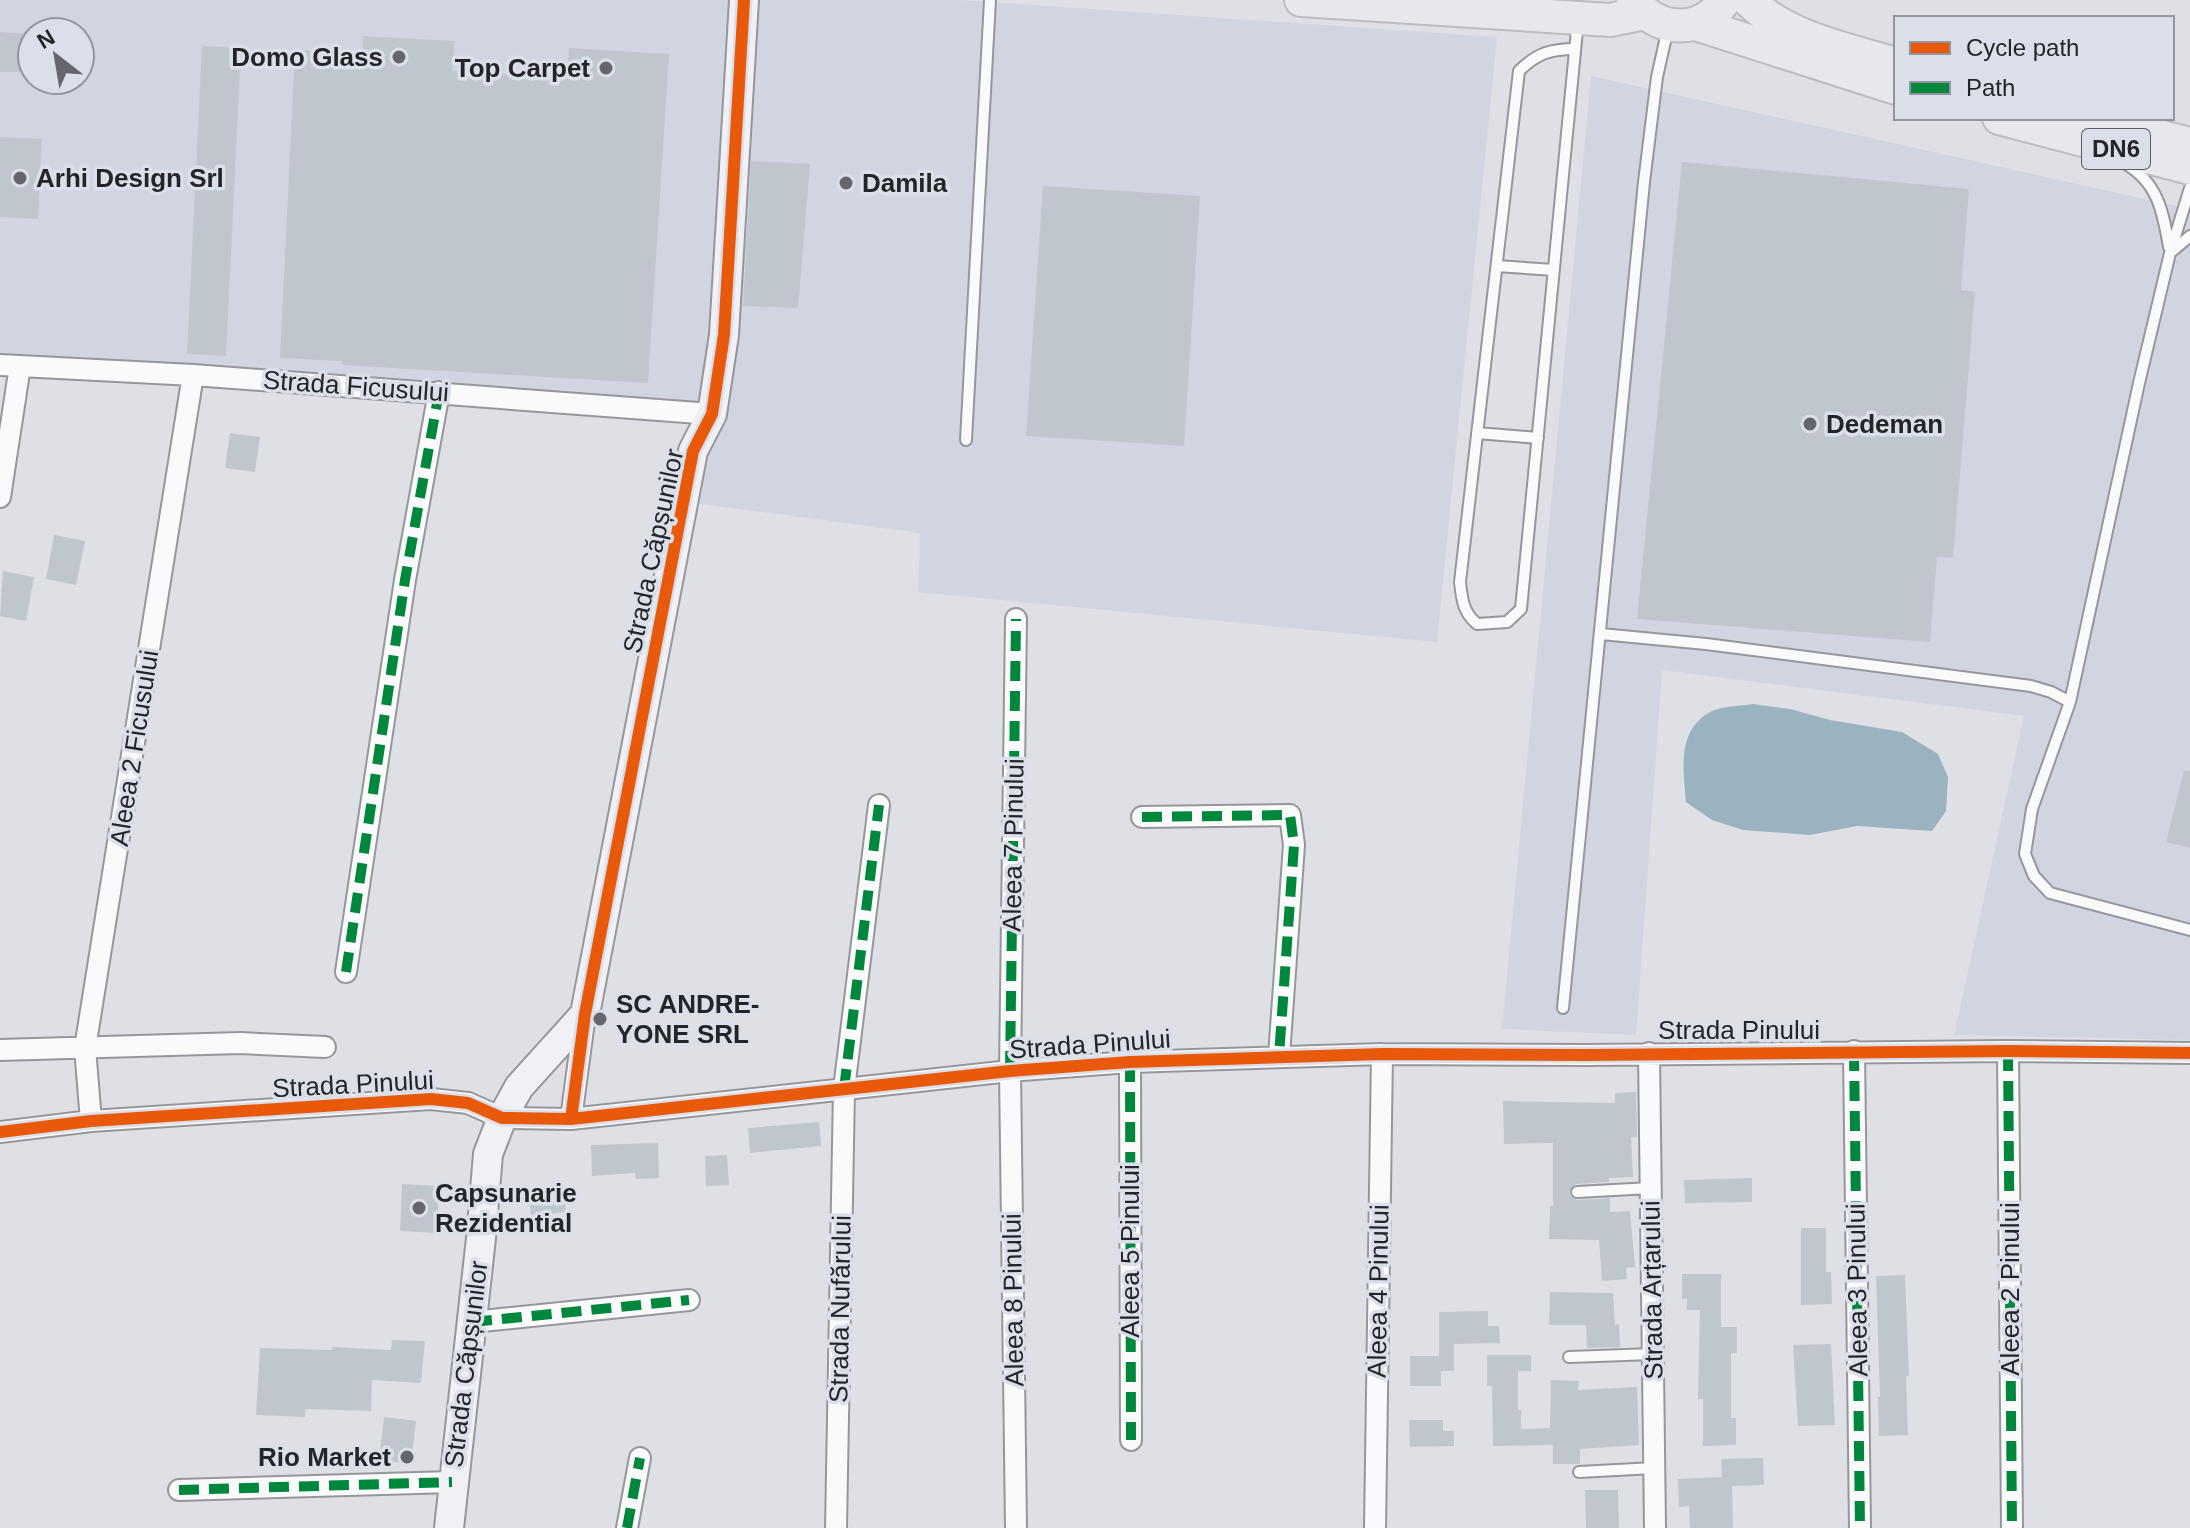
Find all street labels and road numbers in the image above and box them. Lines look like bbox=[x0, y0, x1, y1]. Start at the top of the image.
road number: DN6 bbox=[2082, 129, 2150, 169]
street label: Strada Ficusului bbox=[262, 365, 450, 407]
street label: Strada Căpșunilor bbox=[617, 446, 689, 656]
street label: Aleea 2 Ficusului bbox=[104, 648, 164, 848]
street label: Aleea 7 Pinului bbox=[996, 758, 1030, 932]
street label: Strada Pinului bbox=[1658, 1015, 1820, 1045]
street label: Strada Pinului bbox=[1008, 1023, 1172, 1065]
street label: Strada Pinului bbox=[271, 1065, 435, 1103]
street label: Aleea 5 Pinului bbox=[1115, 1164, 1145, 1338]
street label: Strada Arțarului bbox=[1635, 1200, 1669, 1380]
street label: Aleea 2 Pinului bbox=[1995, 1202, 2025, 1376]
street label: Aleea 3 Pinului bbox=[1840, 1203, 1874, 1377]
street label: Aleea 4 Pinului bbox=[1361, 1204, 1395, 1378]
street label: Aleea 8 Pinului bbox=[996, 1213, 1030, 1387]
street label: Strada Nufărului bbox=[823, 1215, 857, 1403]
street label: Strada Căpșunilor bbox=[438, 1259, 494, 1469]

